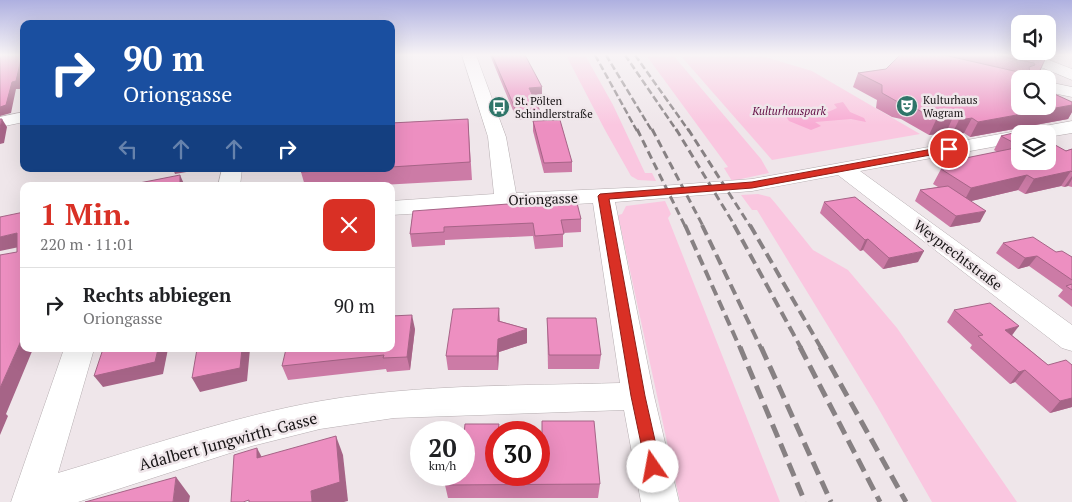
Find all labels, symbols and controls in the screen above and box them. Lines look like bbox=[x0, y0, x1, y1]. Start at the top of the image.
map controls bbox=[1011, 15, 1056, 170]
button: sound bbox=[1011, 15, 1056, 60]
text: 90 m bbox=[123, 35, 204, 81]
icon: right bbox=[40, 40, 105, 105]
button: search bbox=[1011, 70, 1056, 115]
text: Oriongasse bbox=[123, 79, 232, 108]
place label: Kulturhaus Wagram bbox=[923, 93, 978, 120]
place label: St. Pölten Schindlerstraße bbox=[515, 94, 593, 121]
theatre icon: Kulturhaus Wagram bbox=[895, 94, 919, 118]
bus stop icon: St. Pölten Schindlerstraße bbox=[487, 95, 511, 119]
park label: Kulturhauspark bbox=[751, 104, 826, 118]
button: layers bbox=[1011, 125, 1056, 170]
pin bbox=[928, 128, 970, 170]
icon: left bbox=[114, 135, 142, 163]
icon: ahead bbox=[167, 135, 195, 163]
icon: ahead bbox=[220, 135, 248, 163]
icon: right bbox=[273, 135, 301, 163]
icon: arrive bbox=[935, 135, 963, 163]
street label: Oriongasse bbox=[508, 188, 578, 209]
text: 1 Min. bbox=[40, 194, 131, 234]
button: close bbox=[323, 199, 375, 251]
street label: Weyprechtstraße bbox=[910, 215, 1006, 294]
text: 220 m · 11:01 bbox=[40, 233, 134, 255]
text: Rechts abbiegen bbox=[83, 282, 231, 307]
icon: right bbox=[40, 291, 68, 319]
text: 90 m bbox=[334, 293, 375, 318]
text: Oriongasse bbox=[83, 307, 163, 329]
street label: Adalbert Jungwirth-Gasse bbox=[136, 407, 320, 475]
speed limit sign: 30 bbox=[485, 421, 550, 486]
text: 20 bbox=[428, 431, 457, 464]
position arrow bbox=[626, 440, 678, 492]
text: km/h bbox=[429, 458, 456, 473]

